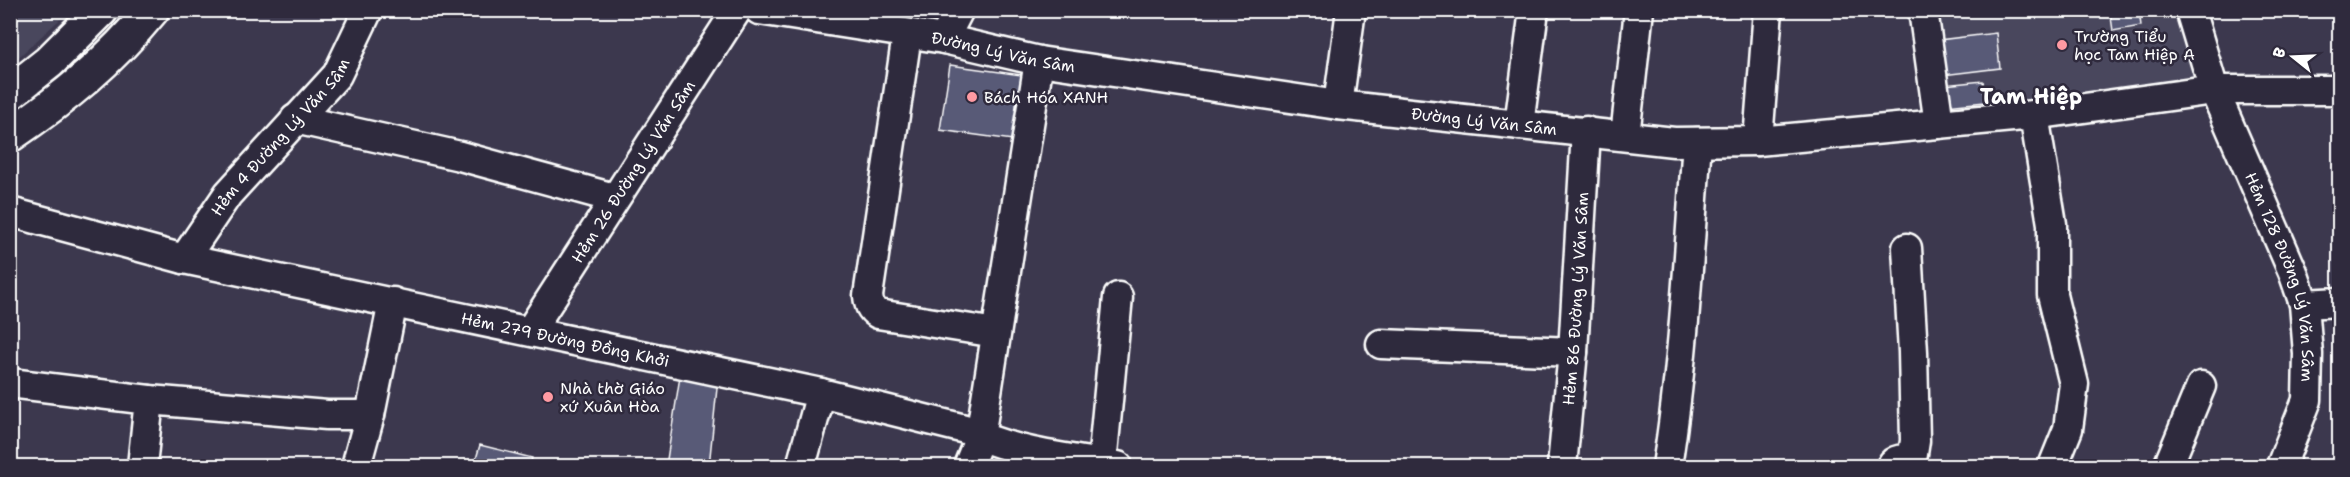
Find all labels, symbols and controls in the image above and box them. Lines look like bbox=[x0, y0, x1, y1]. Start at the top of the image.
place label: Trường Tiểu học Tam Hiệp A bbox=[2074, 26, 2195, 65]
street label: Đường Lý Văn Sâm bbox=[930, 27, 1077, 77]
north arrow bbox=[2263, 27, 2323, 87]
marker: Trường Tiểu học Tam Hiệp A bbox=[2055, 38, 2069, 52]
text: B bbox=[2268, 44, 2291, 60]
street label: Hẻm 4 Đường Lý Văn Sâm bbox=[206, 54, 354, 220]
street label: Hẻm 26 Đường Lý Văn Sâm bbox=[566, 76, 700, 267]
district label: Tam Hiệp bbox=[1980, 82, 2082, 111]
place label: Bách Hóa XANH bbox=[984, 87, 1108, 108]
marker: Bách Hóa XANH bbox=[965, 90, 979, 104]
street label: Đường Lý Văn Sâm bbox=[1410, 103, 1558, 140]
street label: Hẻm 128 Đường Lý Văn Sâm bbox=[2240, 169, 2319, 382]
street label: Hẻm 86 Đường Lý Văn Sâm bbox=[1557, 191, 1593, 406]
street label: Hẻm 279 Đường Đồng Khởi bbox=[459, 307, 671, 371]
place label: Nhà thờ Giáo xứ Xuân Hòa bbox=[560, 378, 665, 417]
marker: Nhà thờ Giáo xứ Xuân Hòa bbox=[541, 390, 555, 404]

